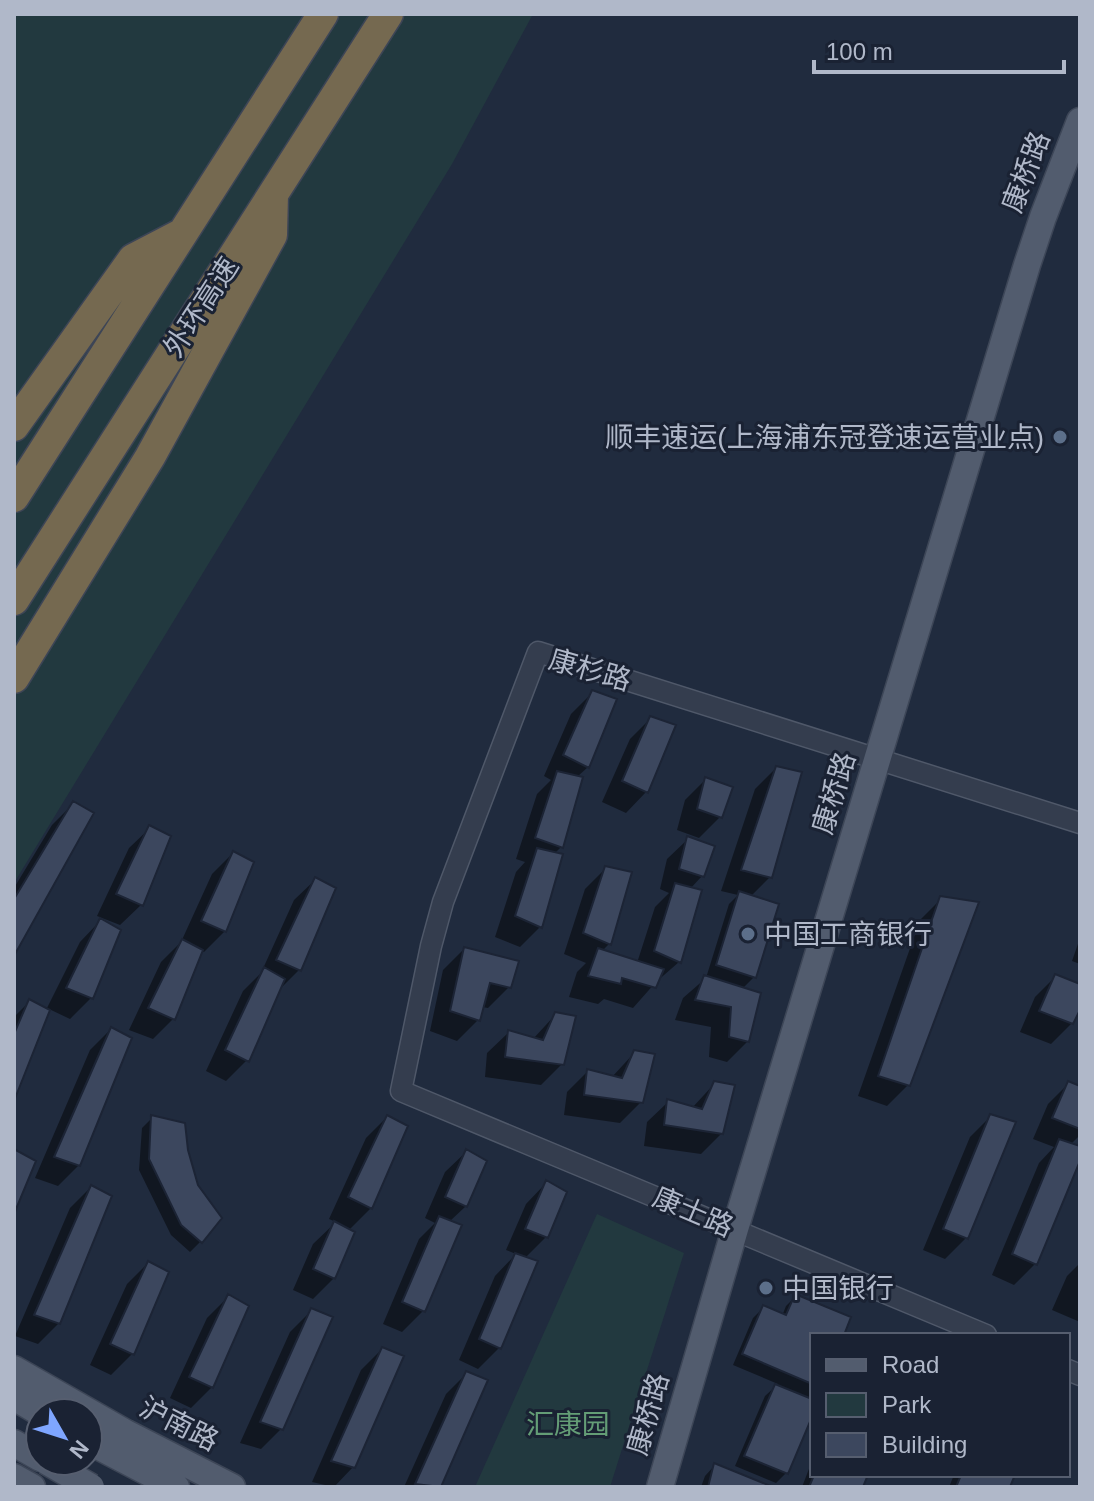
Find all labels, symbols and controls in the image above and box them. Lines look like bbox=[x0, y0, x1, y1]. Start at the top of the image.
scale bar bbox=[814, 24, 1064, 74]
text: 100 m bbox=[826, 38, 893, 65]
street label: 康桥路 bbox=[996, 127, 1056, 217]
street label: 外环高速 bbox=[157, 252, 245, 362]
place label: 顺丰速运(上海浦东冠登速运营业点) bbox=[605, 422, 1044, 453]
marker: 顺丰速运(上海浦东冠登速运营业点) bbox=[1051, 428, 1069, 446]
street label: 康杉路 bbox=[545, 644, 635, 696]
street label: 康桥路 bbox=[807, 748, 861, 838]
place label: 中国工商银行 bbox=[764, 919, 932, 950]
marker: 中国工商银行 bbox=[739, 925, 757, 943]
street label: 康士路 bbox=[648, 1181, 738, 1243]
place label: 中国银行 bbox=[782, 1273, 894, 1304]
marker: 中国银行 bbox=[757, 1279, 775, 1297]
legend bbox=[810, 1333, 1070, 1477]
text: Road bbox=[882, 1351, 939, 1378]
street label: 康桥路 bbox=[622, 1369, 674, 1459]
street label: 沪南路 bbox=[135, 1391, 223, 1457]
text: Park bbox=[882, 1391, 932, 1418]
north arrow bbox=[24, 1397, 104, 1477]
park label: 汇康园 bbox=[526, 1409, 610, 1440]
text: Building bbox=[882, 1431, 967, 1458]
text: N bbox=[64, 1435, 94, 1463]

